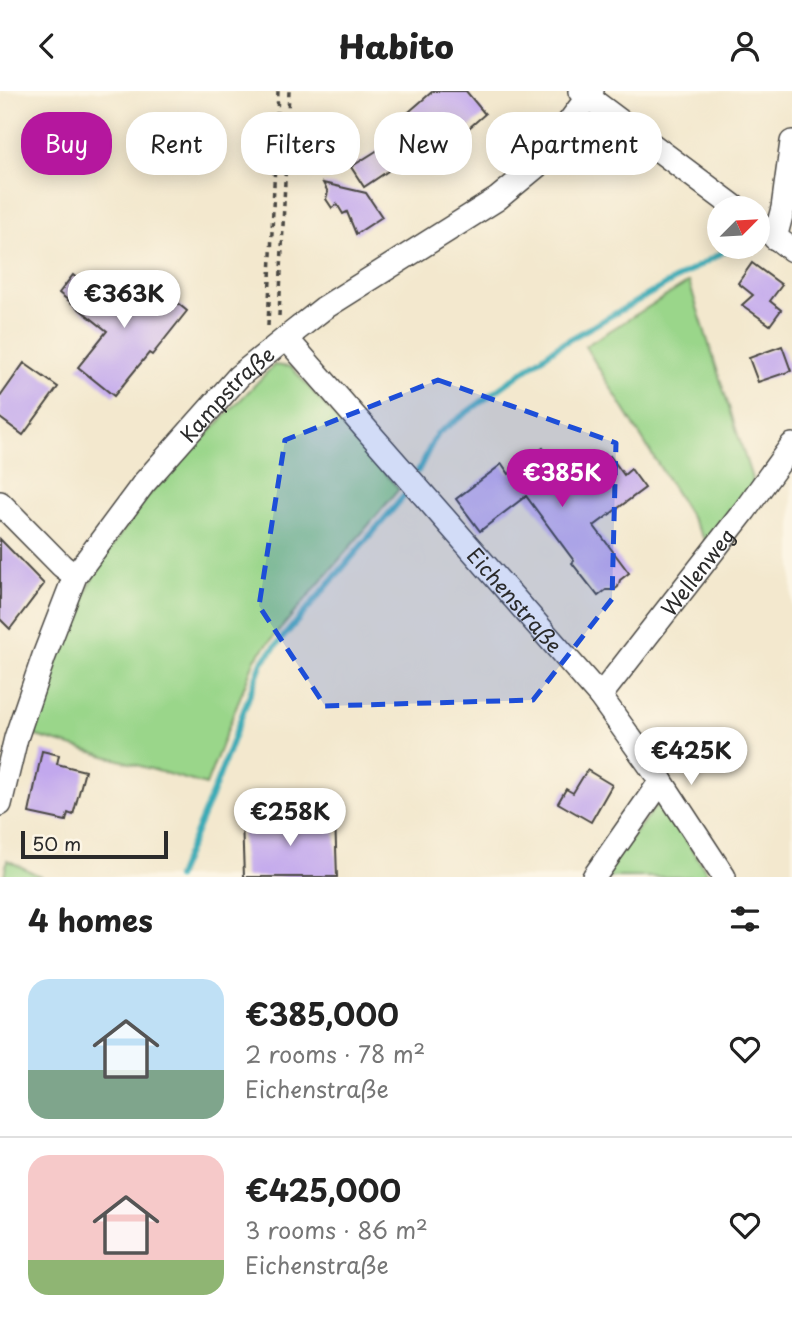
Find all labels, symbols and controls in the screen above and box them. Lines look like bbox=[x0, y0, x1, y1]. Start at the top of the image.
text: Habito bbox=[338, 22, 454, 70]
icon: back bbox=[28, 27, 66, 65]
icon: person bbox=[726, 27, 764, 65]
chip: Buy bbox=[21, 112, 112, 175]
chip: Rent bbox=[126, 112, 227, 175]
chip: Filters bbox=[241, 112, 360, 175]
chip: New bbox=[374, 112, 472, 175]
chip: Apartment bbox=[486, 112, 662, 175]
north arrow bbox=[707, 196, 770, 259]
map controls bbox=[707, 196, 770, 259]
pin: €363K bbox=[75, 271, 173, 330]
text: €363K bbox=[84, 275, 164, 310]
street label: Kampstraße bbox=[172, 338, 281, 449]
pin: €385K bbox=[513, 449, 611, 509]
text: €385K bbox=[523, 454, 601, 489]
street label: Wellenweg bbox=[652, 520, 742, 622]
street label: Eichenstraße bbox=[460, 540, 571, 660]
pin: €425K bbox=[642, 727, 740, 787]
text: €425K bbox=[650, 732, 732, 767]
pin: €258K bbox=[241, 789, 339, 848]
text: €258K bbox=[250, 793, 330, 828]
scale bar bbox=[21, 828, 168, 860]
text: 50 m bbox=[32, 829, 81, 857]
text: 4 homes bbox=[28, 897, 153, 942]
icon: filters bbox=[726, 900, 764, 938]
text: €385,000 bbox=[245, 991, 399, 1036]
icon: home bbox=[84, 1007, 168, 1091]
icon: heart bbox=[726, 1030, 764, 1068]
text: 2 rooms · 78 m² bbox=[245, 1036, 425, 1071]
text: Eichenstraße bbox=[245, 1071, 389, 1106]
text: €425,000 bbox=[245, 1167, 401, 1212]
icon: home bbox=[84, 1183, 168, 1267]
icon: heart bbox=[726, 1206, 764, 1244]
text: 3 rooms · 86 m² bbox=[245, 1212, 428, 1247]
text: Eichenstraße bbox=[245, 1247, 389, 1282]

